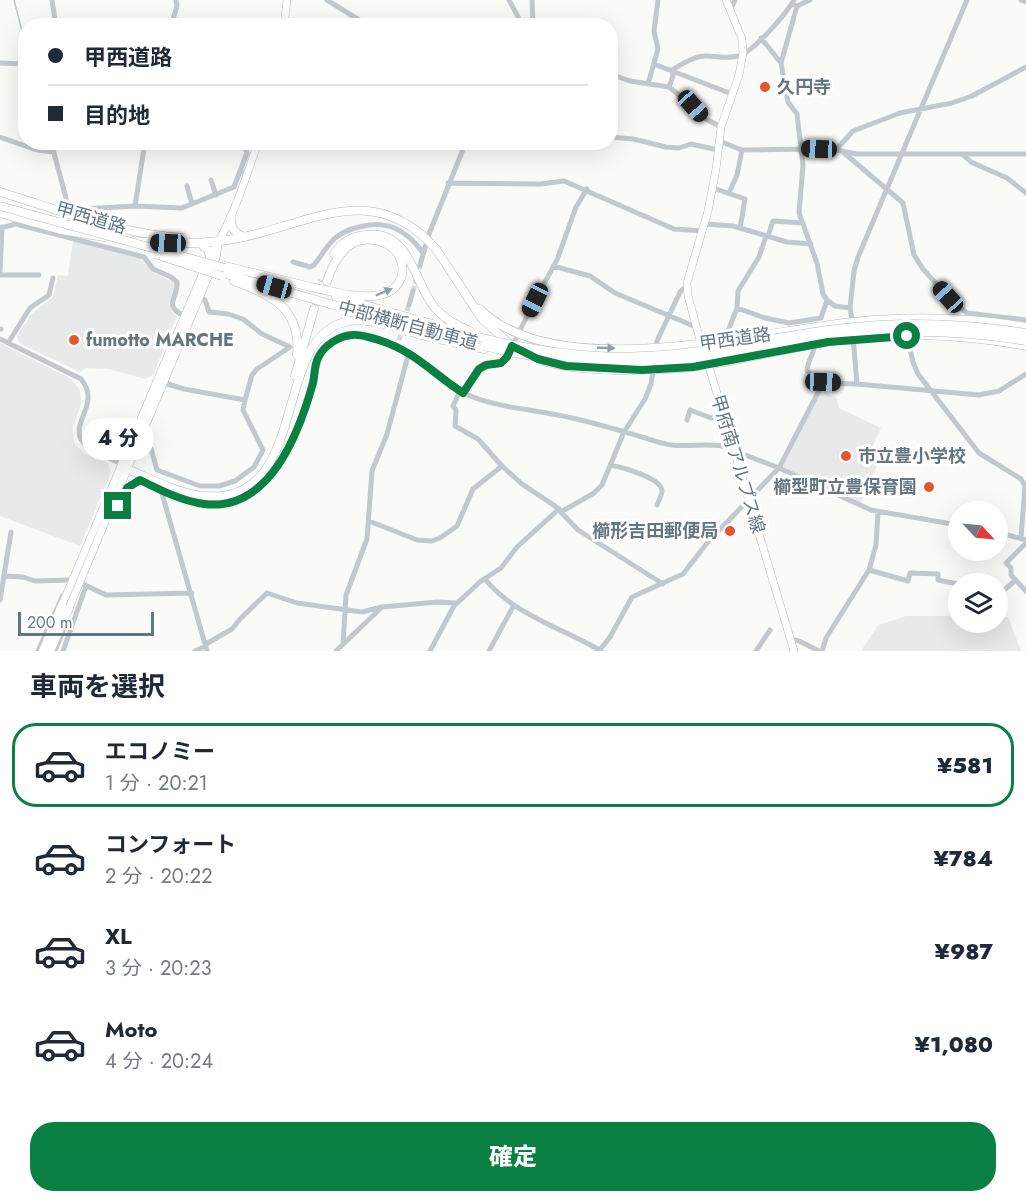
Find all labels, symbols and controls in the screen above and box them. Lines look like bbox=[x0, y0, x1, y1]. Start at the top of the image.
text: 甲西道路 bbox=[84, 41, 172, 73]
place label: 久円寺 bbox=[777, 74, 831, 100]
marker: 久円寺 bbox=[758, 80, 772, 94]
car bbox=[674, 87, 712, 125]
text: 目的地 bbox=[84, 99, 150, 131]
car bbox=[801, 139, 837, 159]
street label: 甲西道路 bbox=[53, 196, 129, 240]
car bbox=[150, 233, 186, 253]
car bbox=[254, 273, 294, 301]
car bbox=[929, 278, 967, 316]
car bbox=[519, 280, 551, 320]
one-way arrow bbox=[376, 287, 394, 297]
street label: 中部横断自動車道 bbox=[335, 294, 481, 356]
street label: 甲西道路 bbox=[698, 321, 772, 357]
route start bbox=[893, 322, 920, 349]
place label: fumotto MARCHE bbox=[86, 327, 234, 353]
marker: fumotto MARCHE bbox=[67, 333, 81, 347]
one-way arrow bbox=[596, 343, 615, 353]
car bbox=[805, 372, 841, 392]
street label: 甲府南アルプス線 bbox=[705, 391, 771, 537]
callout: 4 分 bbox=[82, 419, 154, 461]
text: 4 分 bbox=[98, 424, 138, 453]
place label: 市立豊小学校 bbox=[858, 443, 966, 469]
marker: 市立豊小学校 bbox=[839, 449, 853, 463]
place label: 櫛型町立豊保育園 bbox=[773, 474, 917, 500]
marker: 櫛型町立豊保育園 bbox=[922, 480, 936, 494]
route end bbox=[104, 492, 131, 519]
north arrow bbox=[948, 501, 1008, 561]
map controls bbox=[948, 501, 1008, 633]
place label: 櫛形吉田郵便局 bbox=[592, 518, 718, 544]
marker: 櫛形吉田郵便局 bbox=[723, 524, 737, 538]
button: layers bbox=[948, 573, 1008, 633]
scale bar bbox=[18, 609, 154, 636]
text: 200 m bbox=[27, 611, 73, 634]
text: 車両を選択 bbox=[30, 667, 165, 706]
text: エコノミー bbox=[105, 735, 215, 767]
icon: car bbox=[33, 738, 87, 792]
text: ¥581 bbox=[937, 749, 993, 781]
text: 1 分 · 20:21 bbox=[105, 769, 208, 798]
text: コンフォート bbox=[105, 828, 236, 860]
icon: car bbox=[33, 831, 87, 885]
text: ¥784 bbox=[934, 842, 993, 874]
text: 2 分 · 20:22 bbox=[105, 862, 213, 891]
text: XL bbox=[105, 920, 132, 952]
icon: car bbox=[33, 924, 87, 978]
text: ¥987 bbox=[935, 935, 993, 967]
text: 3 分 · 20:23 bbox=[105, 954, 212, 983]
text: Moto bbox=[105, 1013, 158, 1045]
icon: car bbox=[33, 1017, 87, 1071]
text: ¥1,080 bbox=[915, 1028, 993, 1060]
text: 4 分 · 20:24 bbox=[105, 1047, 213, 1076]
button: 確定 bbox=[30, 1122, 996, 1191]

